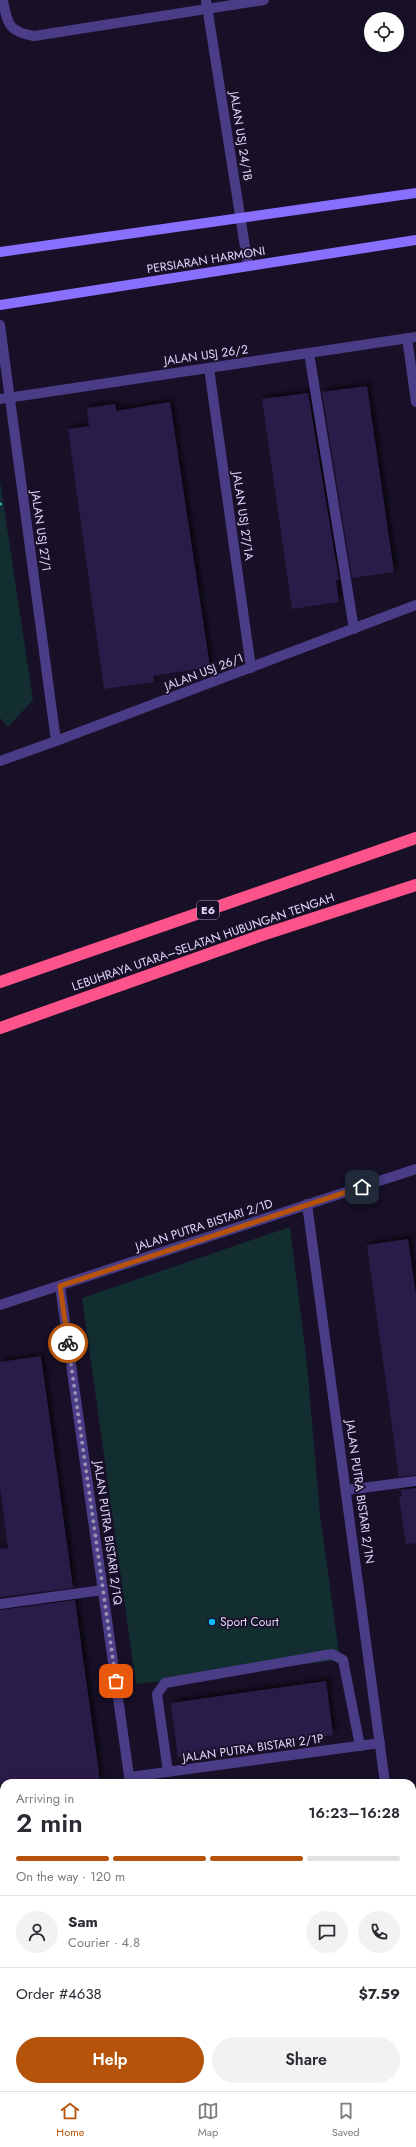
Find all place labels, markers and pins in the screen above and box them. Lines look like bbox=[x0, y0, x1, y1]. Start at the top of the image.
pin bbox=[345, 1170, 379, 1204]
place label: Sport Court bbox=[220, 1613, 279, 1631]
marker: Sport Court bbox=[207, 1617, 217, 1627]
pin bbox=[99, 1664, 133, 1698]

